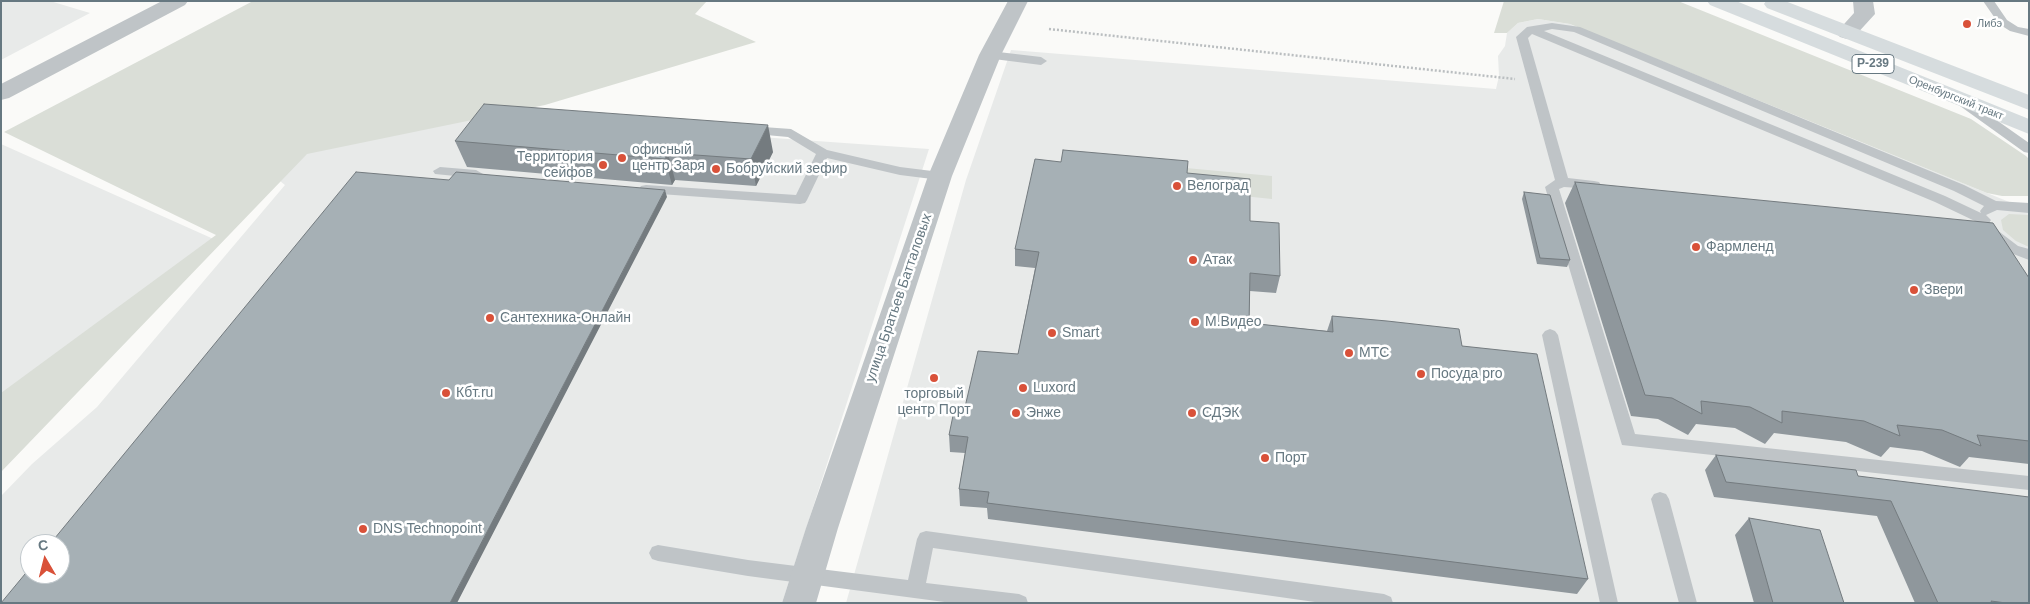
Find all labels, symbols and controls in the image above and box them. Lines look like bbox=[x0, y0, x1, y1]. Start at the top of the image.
place label: Либэ bbox=[1977, 17, 2002, 31]
marker: Либэ bbox=[1961, 18, 1973, 30]
road number: Р-239 bbox=[1852, 54, 1894, 74]
street label: Оренбургский тракт bbox=[1907, 73, 2005, 123]
place label: офисный центр Заря bbox=[632, 142, 705, 174]
place label: Территория сейфов bbox=[517, 149, 593, 182]
marker: офисный центр Заря bbox=[616, 152, 628, 164]
marker: Территория сейфов bbox=[597, 159, 609, 171]
place label: Бобруйский зефир bbox=[726, 161, 847, 177]
marker: Бобруйский зефир bbox=[710, 163, 722, 175]
place label: Велоград bbox=[1187, 178, 1249, 194]
marker: Велоград bbox=[1171, 180, 1183, 192]
street label: улица Братьев Батталовых bbox=[862, 211, 936, 385]
place label: Фармленд bbox=[1706, 239, 1774, 255]
marker: Фармленд bbox=[1690, 241, 1702, 253]
place label: Атак bbox=[1203, 252, 1232, 268]
marker: Атак bbox=[1187, 254, 1199, 266]
place label: Звери bbox=[1924, 282, 1963, 298]
marker: Звери bbox=[1908, 284, 1920, 296]
place label: Сантехника-Онлайн bbox=[500, 310, 631, 326]
marker: Сантехника-Онлайн bbox=[484, 312, 496, 324]
place label: М.Видео bbox=[1205, 314, 1261, 330]
marker: М.Видео bbox=[1189, 316, 1201, 328]
place label: Smart bbox=[1062, 325, 1099, 341]
marker: Smart bbox=[1046, 327, 1058, 339]
place label: МТС bbox=[1359, 345, 1389, 361]
marker: МТС bbox=[1343, 347, 1355, 359]
place label: Посуда pro bbox=[1431, 366, 1502, 382]
marker: Посуда pro bbox=[1415, 368, 1427, 380]
marker: торговый центр Порт bbox=[928, 372, 940, 384]
place label: Luxord bbox=[1033, 380, 1076, 396]
marker: Luxord bbox=[1017, 382, 1029, 394]
place label: Кбт.ru bbox=[456, 385, 493, 401]
place label: торговый центр Порт bbox=[897, 386, 971, 418]
marker: Кбт.ru bbox=[440, 387, 452, 399]
place label: Энже bbox=[1026, 405, 1061, 421]
place label: СДЭК bbox=[1202, 405, 1240, 421]
marker: Энже bbox=[1010, 407, 1022, 419]
marker: СДЭК bbox=[1186, 407, 1198, 419]
place label: Порт bbox=[1275, 450, 1307, 466]
marker: Порт bbox=[1259, 452, 1271, 464]
place label: DNS Technopoint bbox=[373, 521, 482, 537]
marker: DNS Technopoint bbox=[357, 523, 369, 535]
north arrow bbox=[20, 534, 70, 584]
text: С bbox=[37, 537, 49, 554]

